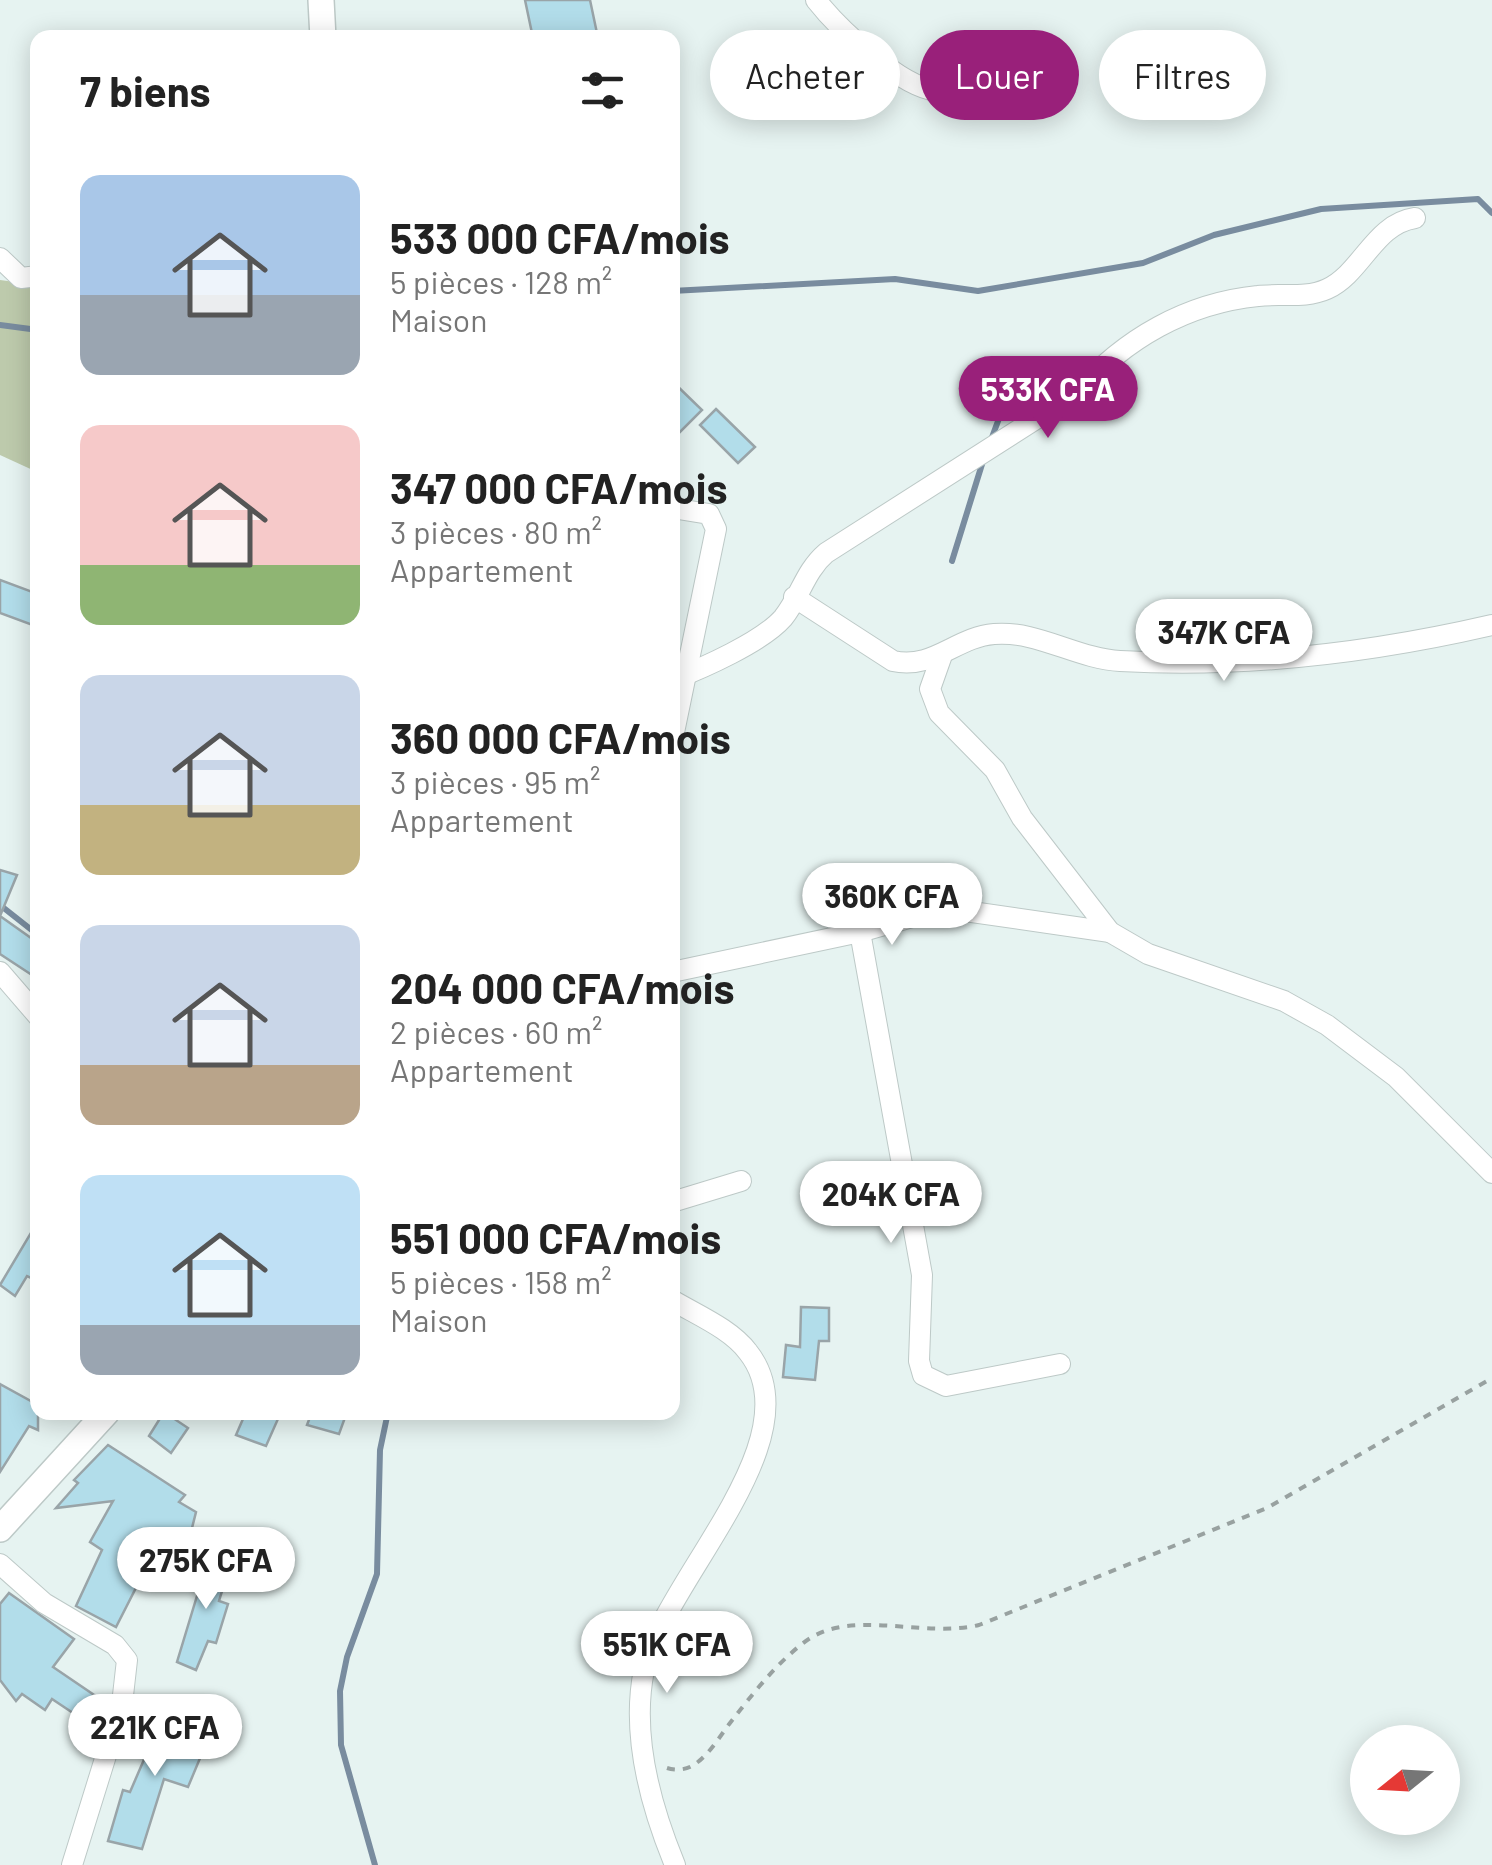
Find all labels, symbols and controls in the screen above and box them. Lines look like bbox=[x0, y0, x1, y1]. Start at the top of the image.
chip: Acheter bbox=[710, 30, 900, 120]
chip: Louer bbox=[920, 30, 1079, 120]
chip: Filtres bbox=[1099, 30, 1266, 120]
icon: filters bbox=[575, 63, 630, 118]
text: 7 biens bbox=[80, 65, 211, 115]
text: 533 000 CFA/mois bbox=[390, 212, 730, 262]
icon: home bbox=[160, 215, 280, 335]
text: 5 pièces · 128 m² bbox=[390, 262, 612, 300]
text: Maison bbox=[390, 300, 487, 338]
pin: 533K CFA bbox=[945, 356, 1151, 441]
text: 533K CFA bbox=[981, 369, 1115, 407]
text: 347 000 CFA/mois bbox=[390, 462, 728, 512]
icon: home bbox=[160, 465, 280, 585]
text: 3 pièces · 80 m² bbox=[390, 512, 602, 550]
text: Appartement bbox=[390, 550, 574, 588]
pin: 347K CFA bbox=[1121, 599, 1327, 684]
text: 347K CFA bbox=[1158, 612, 1291, 650]
text: 360 000 CFA/mois bbox=[390, 712, 731, 762]
icon: home bbox=[160, 715, 280, 835]
text: 3 pièces · 95 m² bbox=[390, 762, 600, 800]
text: Appartement bbox=[390, 800, 574, 838]
pin: 360K CFA bbox=[789, 863, 995, 948]
text: 360K CFA bbox=[824, 876, 960, 914]
text: 204 000 CFA/mois bbox=[390, 962, 735, 1012]
icon: home bbox=[160, 965, 280, 1085]
text: 2 pièces · 60 m² bbox=[390, 1012, 603, 1050]
text: Appartement bbox=[390, 1050, 574, 1088]
pin: 204K CFA bbox=[788, 1161, 994, 1246]
text: 204K CFA bbox=[822, 1174, 960, 1212]
text: 551 000 CFA/mois bbox=[390, 1212, 721, 1262]
icon: home bbox=[160, 1215, 280, 1335]
text: 5 pièces · 158 m² bbox=[390, 1262, 612, 1300]
text: Maison bbox=[390, 1300, 487, 1338]
pin: 275K CFA bbox=[103, 1527, 309, 1612]
text: 275K CFA bbox=[139, 1540, 273, 1578]
pin: 551K CFA bbox=[564, 1611, 770, 1696]
text: 551K CFA bbox=[603, 1624, 731, 1662]
pin: 221K CFA bbox=[52, 1694, 258, 1779]
text: 221K CFA bbox=[90, 1707, 220, 1745]
north arrow bbox=[1350, 1725, 1460, 1835]
map controls bbox=[1350, 1725, 1460, 1835]

